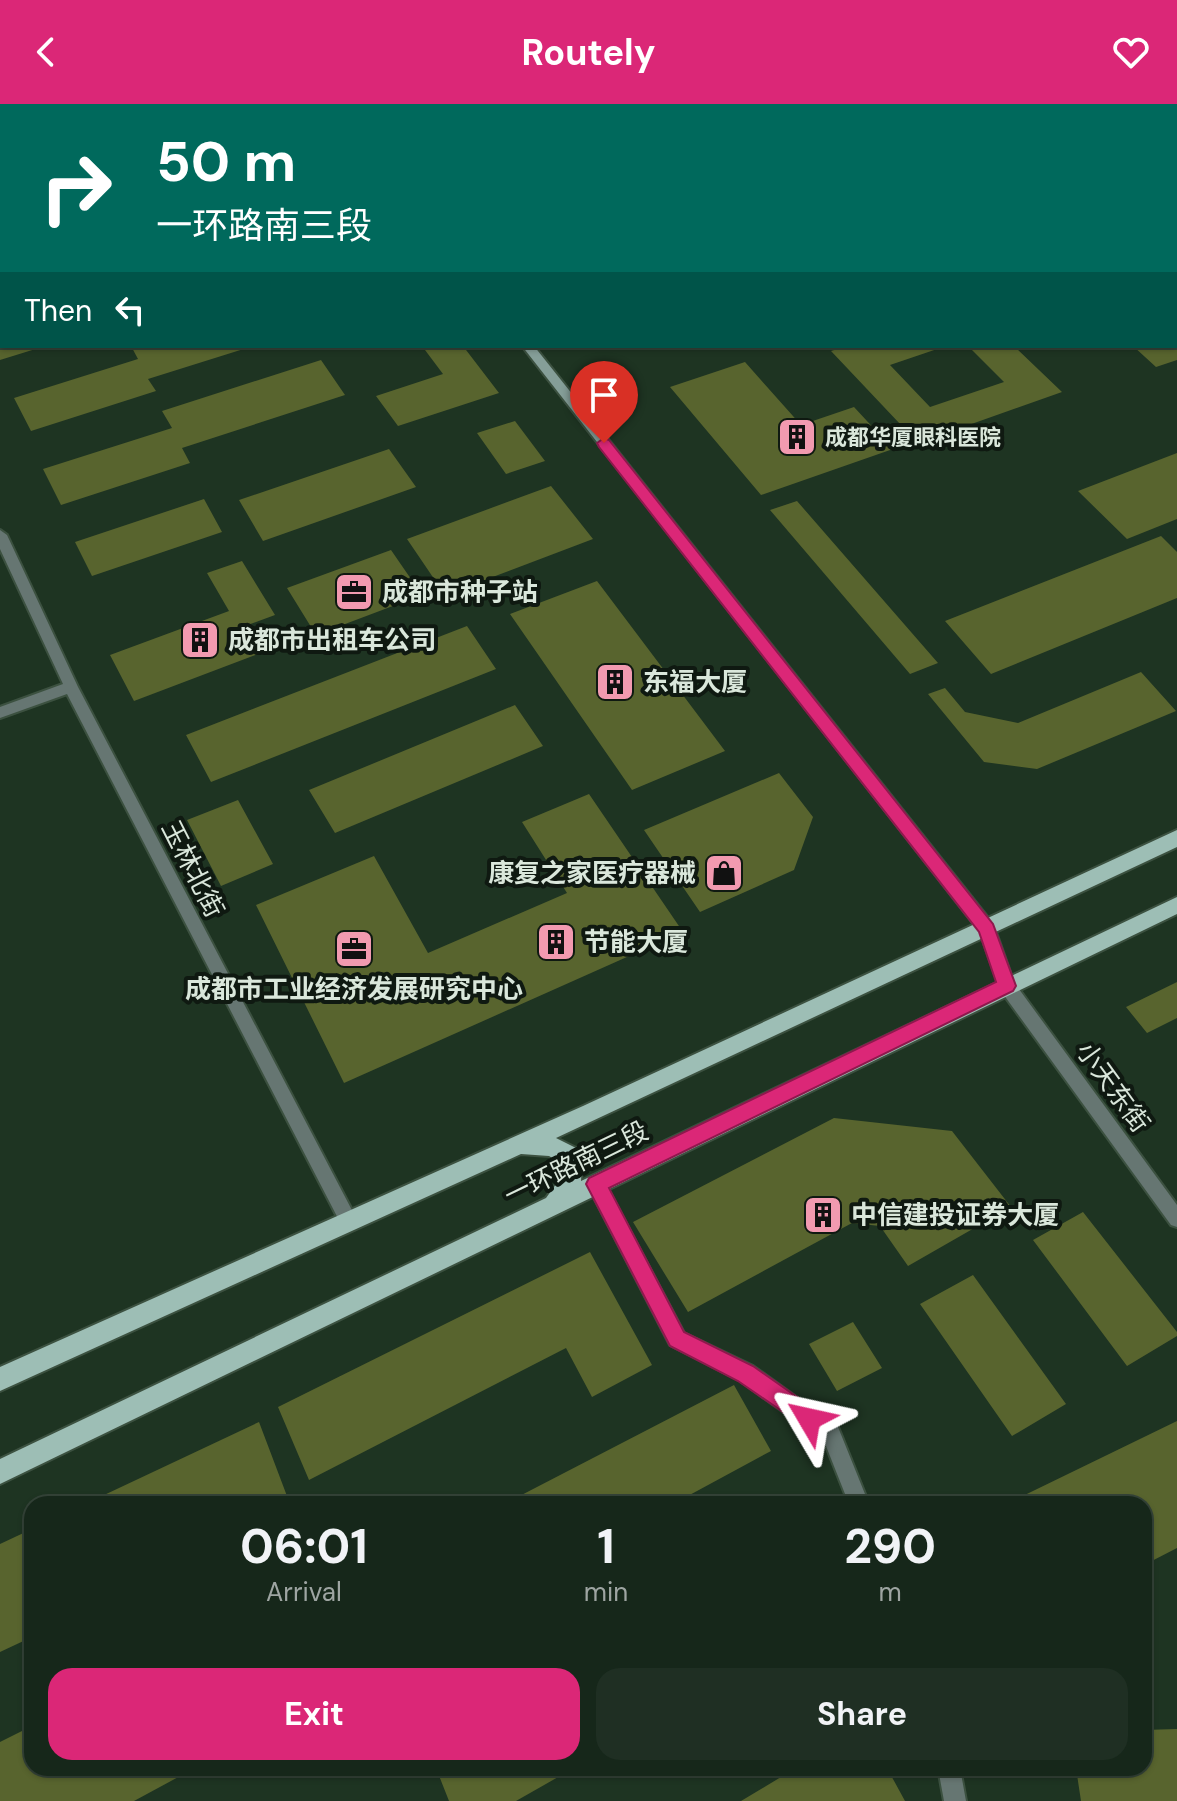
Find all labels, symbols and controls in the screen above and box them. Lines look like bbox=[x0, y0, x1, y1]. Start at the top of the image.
text: Routely bbox=[522, 29, 655, 76]
icon: back bbox=[24, 30, 68, 74]
icon: heart bbox=[1109, 30, 1153, 74]
text: 50 m bbox=[156, 125, 296, 198]
icon: right bbox=[24, 136, 128, 240]
text: 一环路南三段 bbox=[156, 202, 372, 249]
icon: left bbox=[108, 288, 152, 332]
text: Then bbox=[24, 291, 92, 330]
pin bbox=[570, 361, 638, 443]
icon: arrive bbox=[582, 373, 626, 417]
building icon: 成都华厦眼科医院 bbox=[776, 416, 818, 458]
place label: 成都华厦眼科医院 bbox=[825, 423, 1001, 452]
office icon: 成都市种子站 bbox=[333, 571, 375, 613]
place label: 成都市种子站 bbox=[382, 575, 538, 609]
building icon: 成都市出租车公司 bbox=[179, 619, 221, 661]
place label: 成都市出租车公司 bbox=[228, 623, 436, 657]
building icon: 东福大厦 bbox=[594, 661, 636, 703]
place label: 东福大厦 bbox=[643, 665, 747, 699]
street label: 玉林北街 bbox=[154, 815, 232, 923]
shop icon: 康复之家医疗器械 bbox=[703, 852, 745, 894]
place label: 康复之家医疗器械 bbox=[488, 856, 696, 890]
building icon: 节能大厦 bbox=[535, 921, 577, 963]
place label: 节能大厦 bbox=[584, 925, 688, 959]
office icon: 成都市工业经济发展研究中心 bbox=[333, 928, 375, 970]
place label: 成都市工业经济发展研究中心 bbox=[185, 972, 523, 1006]
street label: 小天东街 bbox=[1069, 1035, 1157, 1139]
street label: 一环路南三段 bbox=[498, 1114, 654, 1212]
building icon: 中信建投证券大厦 bbox=[802, 1194, 844, 1236]
place label: 中信建投证券大厦 bbox=[851, 1198, 1059, 1232]
position arrow bbox=[767, 1377, 851, 1461]
text: 06:01 bbox=[240, 1515, 368, 1578]
text: 1 bbox=[597, 1515, 615, 1578]
text: 290 bbox=[844, 1515, 936, 1578]
text: Arrival bbox=[266, 1575, 342, 1609]
text: min bbox=[584, 1575, 628, 1609]
text: m bbox=[878, 1575, 902, 1609]
button: Exit bbox=[48, 1668, 580, 1760]
button: Share bbox=[596, 1668, 1128, 1760]

